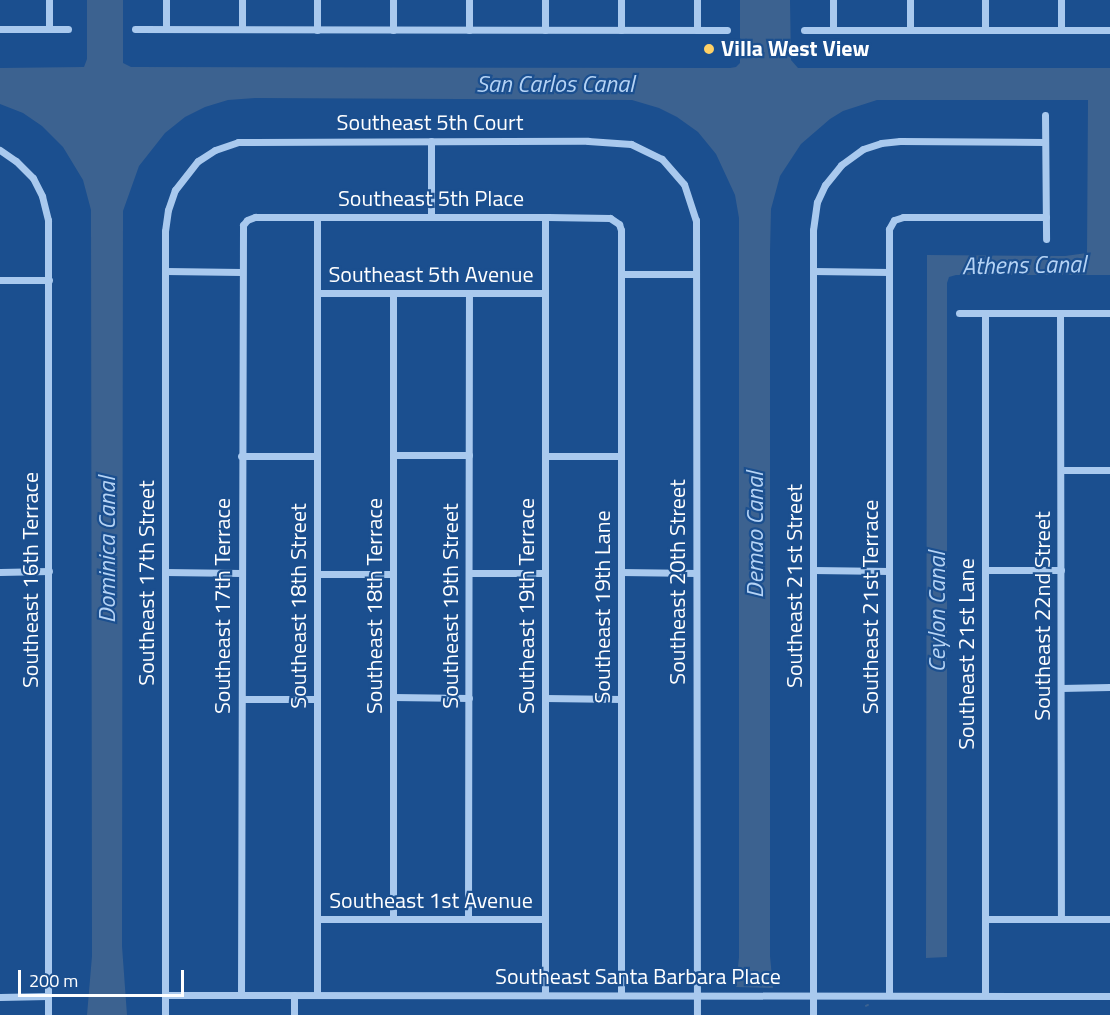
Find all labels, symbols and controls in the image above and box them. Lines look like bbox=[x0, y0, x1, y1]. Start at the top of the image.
place label: Villa West View bbox=[721, 36, 870, 62]
marker: Villa West View bbox=[702, 42, 716, 56]
water label: San Carlos Canal bbox=[476, 70, 634, 98]
street label: Southeast 5th Court bbox=[337, 110, 523, 136]
street label: Southeast 5th Place bbox=[338, 186, 524, 212]
water label: Athens Canal bbox=[962, 250, 1086, 280]
street label: Southeast 5th Avenue bbox=[328, 262, 534, 288]
street label: Southeast 16th Terrace bbox=[18, 472, 44, 688]
water label: Demao Canal bbox=[741, 472, 769, 598]
water label: Dominica Canal bbox=[93, 477, 121, 623]
street label: Southeast 20th Street bbox=[665, 479, 691, 685]
street label: Southeast 17th Street bbox=[134, 480, 160, 686]
street label: Southeast 21st Street bbox=[782, 484, 808, 688]
street label: Southeast 17th Terrace bbox=[210, 498, 236, 714]
street label: Southeast 18th Terrace bbox=[362, 498, 388, 714]
street label: Southeast 19th Terrace bbox=[514, 498, 540, 714]
street label: Southeast 21st Terrace bbox=[858, 500, 884, 714]
street label: Southeast 18th Street bbox=[286, 503, 312, 709]
street label: Southeast 19th Street bbox=[438, 503, 464, 709]
street label: Southeast 19th Lane bbox=[590, 510, 616, 704]
street label: Southeast 22nd Street bbox=[1030, 511, 1056, 721]
water label: Ceylon Canal bbox=[923, 552, 951, 672]
street label: Southeast 21st Lane bbox=[954, 558, 980, 750]
street label: Southeast 1st Avenue bbox=[329, 888, 533, 914]
scale bar bbox=[21, 958, 188, 996]
street label: Southeast Santa Barbara Place bbox=[495, 964, 781, 990]
text: 200 m bbox=[29, 967, 78, 994]

